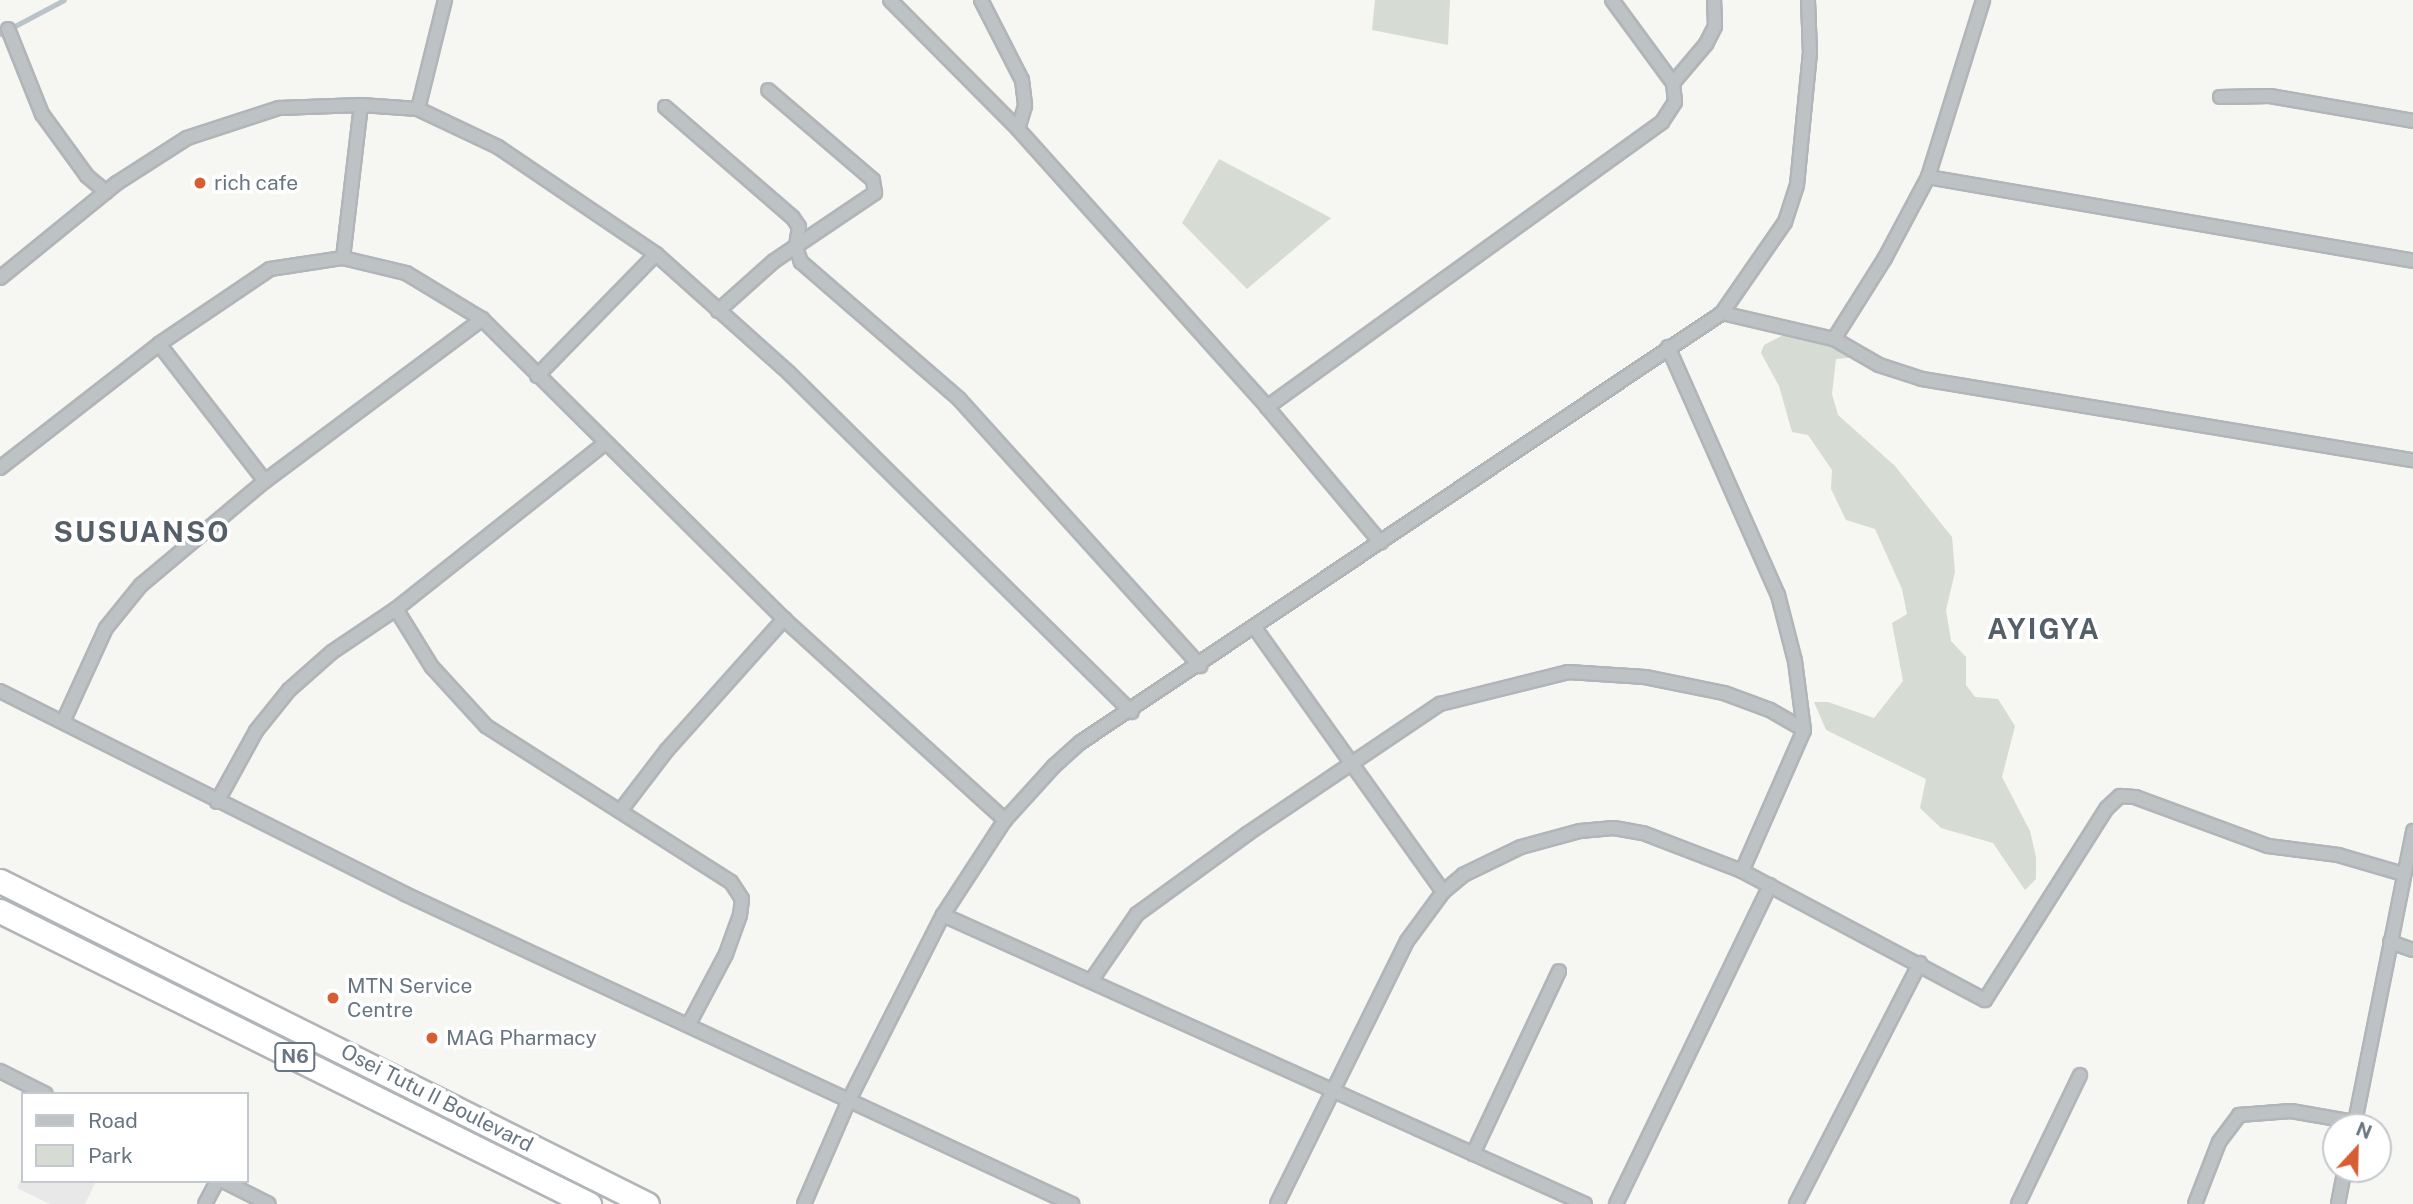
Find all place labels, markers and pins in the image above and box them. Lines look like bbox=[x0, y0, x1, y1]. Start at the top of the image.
place label: rich cafe bbox=[214, 170, 299, 196]
marker: rich cafe bbox=[192, 175, 208, 191]
place label: MTN Service Centre bbox=[347, 973, 472, 1023]
marker: MTN Service Centre bbox=[325, 990, 341, 1006]
place label: MAG Pharmacy bbox=[446, 1025, 597, 1051]
marker: MAG Pharmacy bbox=[424, 1030, 440, 1046]

